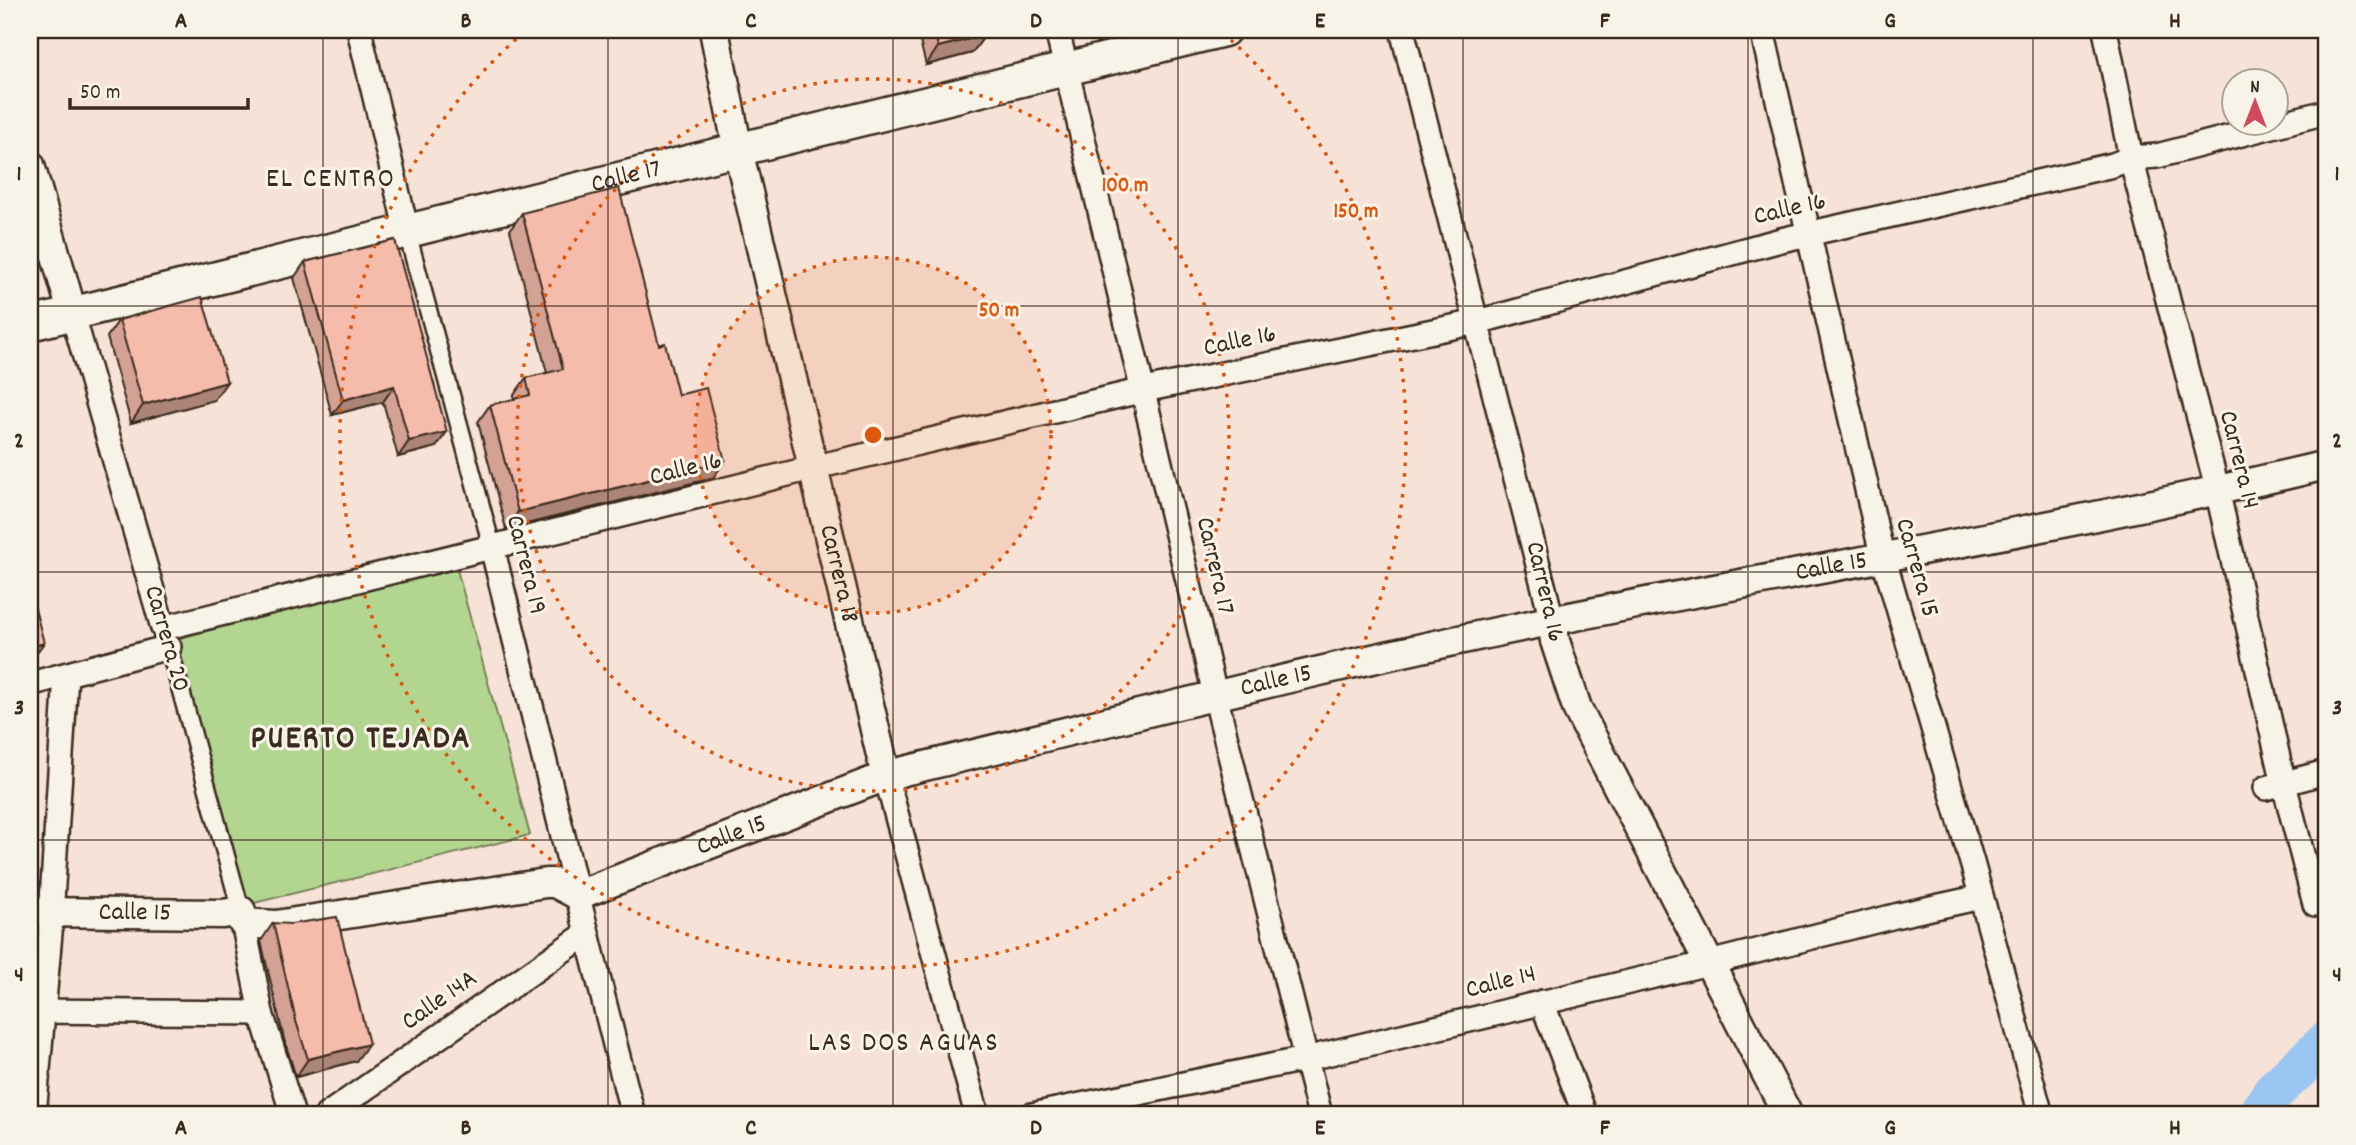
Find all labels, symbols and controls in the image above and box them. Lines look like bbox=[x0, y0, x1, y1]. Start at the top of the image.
text: A bbox=[175, 6, 187, 39]
text: B bbox=[461, 6, 472, 39]
text: C bbox=[745, 6, 757, 39]
text: D bbox=[1030, 6, 1042, 39]
text: E bbox=[1315, 6, 1326, 39]
text: F bbox=[1600, 6, 1611, 39]
text: G bbox=[1884, 6, 1896, 39]
text: H bbox=[2169, 6, 2181, 39]
scale bar bbox=[70, 66, 248, 110]
north arrow bbox=[2220, 66, 2290, 136]
text: N bbox=[2250, 75, 2260, 102]
text: 50 m bbox=[80, 79, 120, 109]
street label: Calle 17 bbox=[588, 151, 665, 204]
text: 1 bbox=[16, 159, 22, 192]
text: 1 bbox=[2334, 159, 2340, 192]
district label: EL CENTRO bbox=[266, 161, 396, 201]
text: 100 m bbox=[1102, 172, 1148, 202]
street label: Calle 16 bbox=[1750, 184, 1830, 236]
text: 150 m bbox=[1333, 198, 1379, 228]
text: 50 m bbox=[979, 297, 1019, 327]
street label: Calle 16 bbox=[1200, 316, 1280, 368]
street label: Carrera 14 bbox=[2208, 407, 2268, 513]
centre of rings bbox=[861, 423, 885, 447]
text: 2 bbox=[14, 426, 24, 459]
text: 2 bbox=[2332, 426, 2342, 459]
street label: Calle 16 bbox=[646, 443, 726, 497]
street label: Carrera 19 bbox=[495, 511, 555, 619]
street label: Carrera 17 bbox=[1185, 514, 1243, 619]
street label: Carrera 15 bbox=[1884, 514, 1948, 622]
street label: Carrera 18 bbox=[809, 521, 868, 627]
street label: Carrera 16 bbox=[1515, 538, 1573, 646]
street label: Calle 15 bbox=[1792, 542, 1871, 592]
street label: Carrera 20 bbox=[133, 581, 199, 697]
street label: Calle 15 bbox=[1237, 655, 1316, 708]
text: 3 bbox=[14, 693, 24, 726]
text: 3 bbox=[2332, 693, 2342, 726]
district label: PUERTO TEJADA bbox=[251, 717, 471, 764]
street label: Calle 15 bbox=[691, 805, 772, 866]
street label: Calle 15 bbox=[98, 894, 172, 932]
street label: Calle 14 bbox=[1462, 956, 1540, 1010]
text: 4 bbox=[14, 960, 24, 993]
text: 4 bbox=[2332, 960, 2342, 993]
street label: Calle 14A bbox=[394, 961, 486, 1041]
district label: LAS DOS AGUAS bbox=[808, 1025, 1000, 1065]
text: A bbox=[175, 1113, 187, 1145]
text: B bbox=[461, 1113, 472, 1145]
text: C bbox=[745, 1113, 757, 1145]
text: D bbox=[1030, 1113, 1042, 1145]
text: E bbox=[1315, 1113, 1326, 1145]
text: F bbox=[1600, 1113, 1611, 1145]
text: G bbox=[1884, 1113, 1896, 1145]
text: H bbox=[2169, 1113, 2181, 1145]

